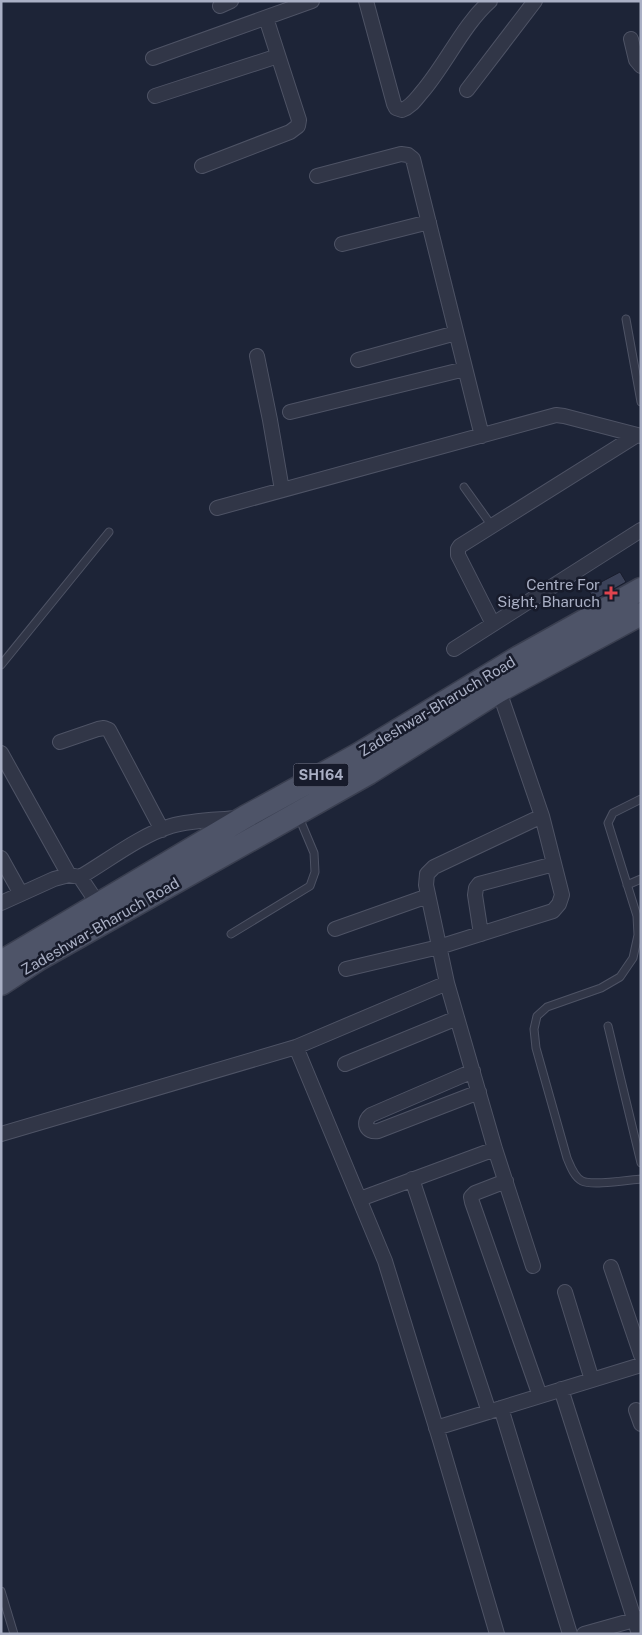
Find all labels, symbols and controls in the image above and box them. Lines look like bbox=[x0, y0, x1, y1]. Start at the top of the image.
place label: Centre For Sight, Bharuch bbox=[497, 576, 600, 610]
marker: Centre For Sight, Bharuch bbox=[604, 586, 618, 600]
street label: Zadeshwar-Bharuch Road bbox=[356, 653, 518, 759]
road number: SH164 bbox=[294, 764, 348, 786]
street label: Zadeshwar-Bharuch Road bbox=[18, 874, 182, 978]

